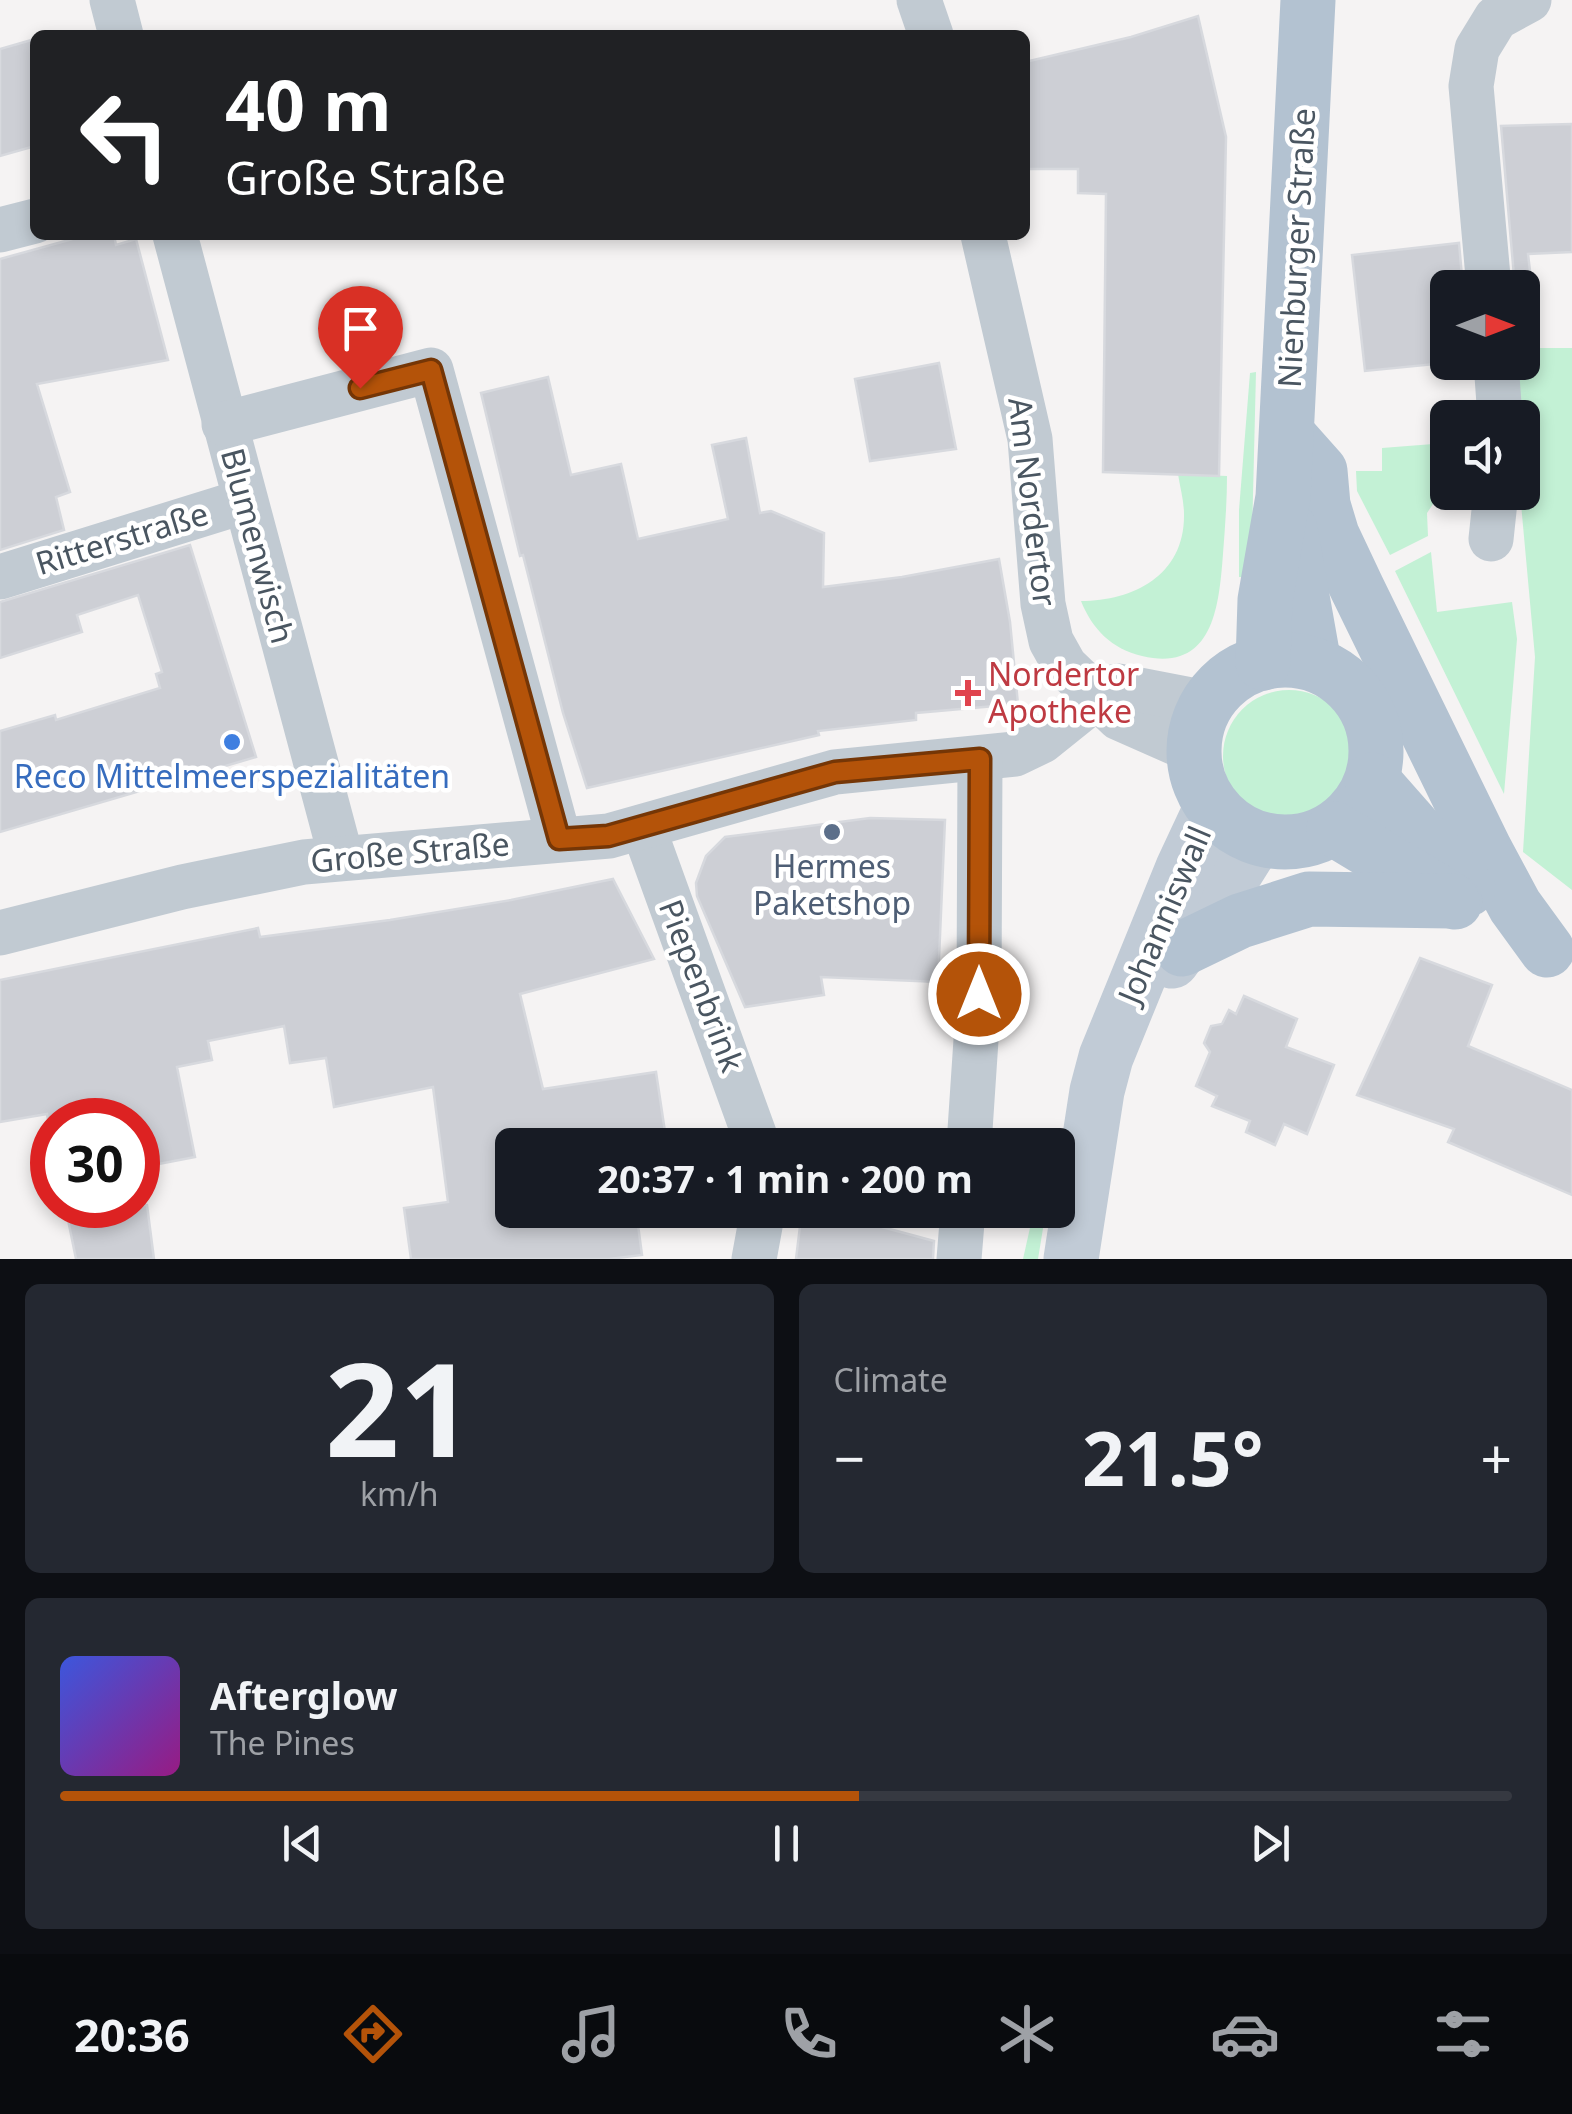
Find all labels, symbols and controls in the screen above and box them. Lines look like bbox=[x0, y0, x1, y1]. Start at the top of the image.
text: 40 m bbox=[225, 56, 392, 152]
icon: left bbox=[60, 70, 190, 200]
street label: Nienburger Straße bbox=[1267, 107, 1324, 389]
text: Große Straße bbox=[225, 147, 506, 208]
north arrow bbox=[1430, 270, 1540, 380]
map controls bbox=[1430, 270, 1540, 510]
pin bbox=[318, 286, 403, 389]
icon: arrive bbox=[333, 301, 388, 356]
street label: Am Nordertor bbox=[999, 395, 1068, 609]
button: sound bbox=[1430, 400, 1540, 510]
street label: Blumenwisch bbox=[212, 443, 305, 648]
street label: Ritterstraße bbox=[30, 491, 213, 584]
place label: Nordertor Apotheke bbox=[988, 652, 1139, 732]
marker: Nordertor Apotheke bbox=[957, 682, 979, 704]
marker: Reco Mittelmeerspezialitäten bbox=[221, 731, 243, 753]
place label: Reco Mittelmeerspezialitäten bbox=[14, 754, 450, 797]
street label: Johanniswall bbox=[1106, 819, 1220, 1012]
street label: Große Straße bbox=[309, 821, 511, 882]
marker: Hermes Paketshop bbox=[821, 821, 843, 843]
place label: Hermes Paketshop bbox=[753, 844, 911, 924]
street label: Piepenbrink bbox=[650, 893, 755, 1078]
position arrow bbox=[927, 942, 1031, 1046]
speed limit sign: 30 bbox=[30, 1098, 160, 1228]
text: 20:37 · 1 min · 200 m bbox=[597, 1152, 973, 1204]
text: 21 bbox=[325, 1318, 474, 1495]
text: Climate bbox=[834, 1358, 948, 1401]
text: 21.5° bbox=[1082, 1406, 1264, 1508]
text: − bbox=[834, 1420, 865, 1495]
text: + bbox=[1481, 1420, 1512, 1495]
text: km/h bbox=[360, 1472, 439, 1515]
text: Afterglow bbox=[210, 1669, 398, 1721]
text: The Pines bbox=[210, 1721, 355, 1764]
icon: previous bbox=[275, 1816, 330, 1871]
icon: pause bbox=[759, 1816, 814, 1871]
icon: next bbox=[1243, 1816, 1298, 1871]
icon: directions bbox=[338, 1999, 408, 2069]
icon: music bbox=[556, 1999, 626, 2069]
icon: phone bbox=[774, 1999, 844, 2069]
icon: climate bbox=[992, 1999, 1062, 2069]
icon: car bbox=[1210, 1999, 1280, 2069]
icon: filters bbox=[1428, 1999, 1498, 2069]
text: 20:36 bbox=[74, 2004, 190, 2065]

